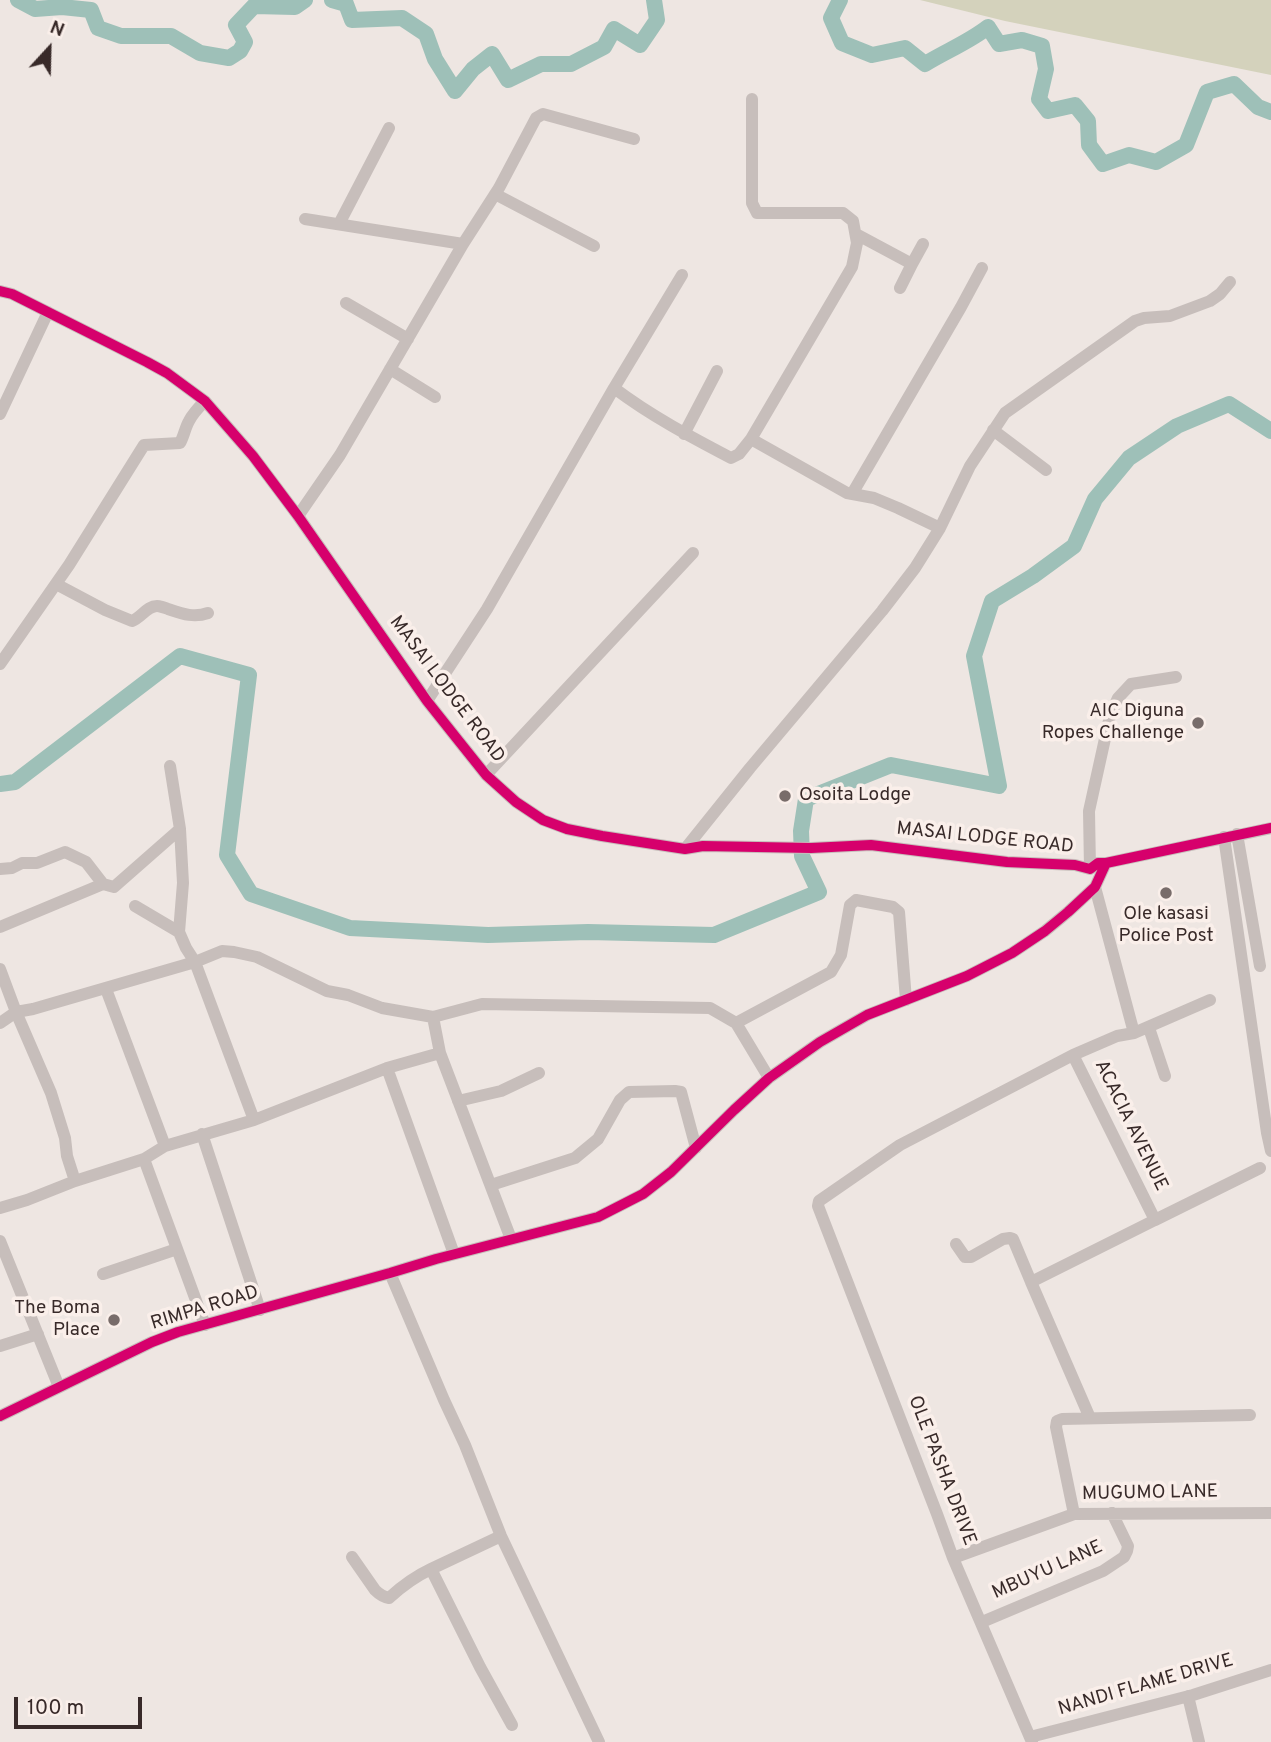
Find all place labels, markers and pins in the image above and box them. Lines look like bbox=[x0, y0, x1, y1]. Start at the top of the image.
place label: AIC Diguna Ropes Challenge bbox=[1042, 701, 1184, 745]
marker: AIC Diguna Ropes Challenge bbox=[1190, 715, 1206, 731]
place label: Osoita Lodge bbox=[799, 785, 911, 807]
marker: Osoita Lodge bbox=[777, 788, 793, 804]
marker: Ole kasasi Police Post bbox=[1158, 885, 1174, 901]
place label: Ole kasasi Police Post bbox=[1118, 904, 1214, 948]
place label: The Boma Place bbox=[14, 1298, 100, 1342]
marker: The Boma Place bbox=[106, 1312, 122, 1328]

